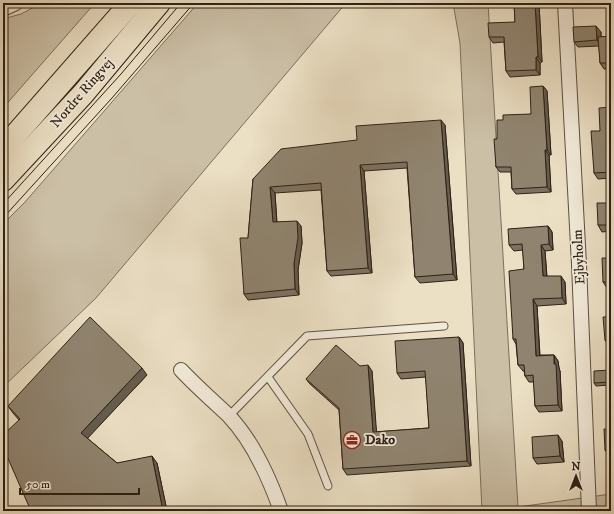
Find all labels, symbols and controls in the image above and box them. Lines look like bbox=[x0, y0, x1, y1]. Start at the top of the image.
street label: Nordre Ringvej bbox=[47, 54, 117, 132]
street label: Ejbyholm bbox=[569, 229, 589, 285]
office icon: Dako bbox=[342, 430, 362, 450]
place label: Dako bbox=[365, 431, 395, 449]
north arrow bbox=[556, 456, 596, 496]
text: N bbox=[571, 460, 581, 474]
scale bar bbox=[20, 470, 139, 496]
text: 50 m bbox=[26, 477, 50, 492]

